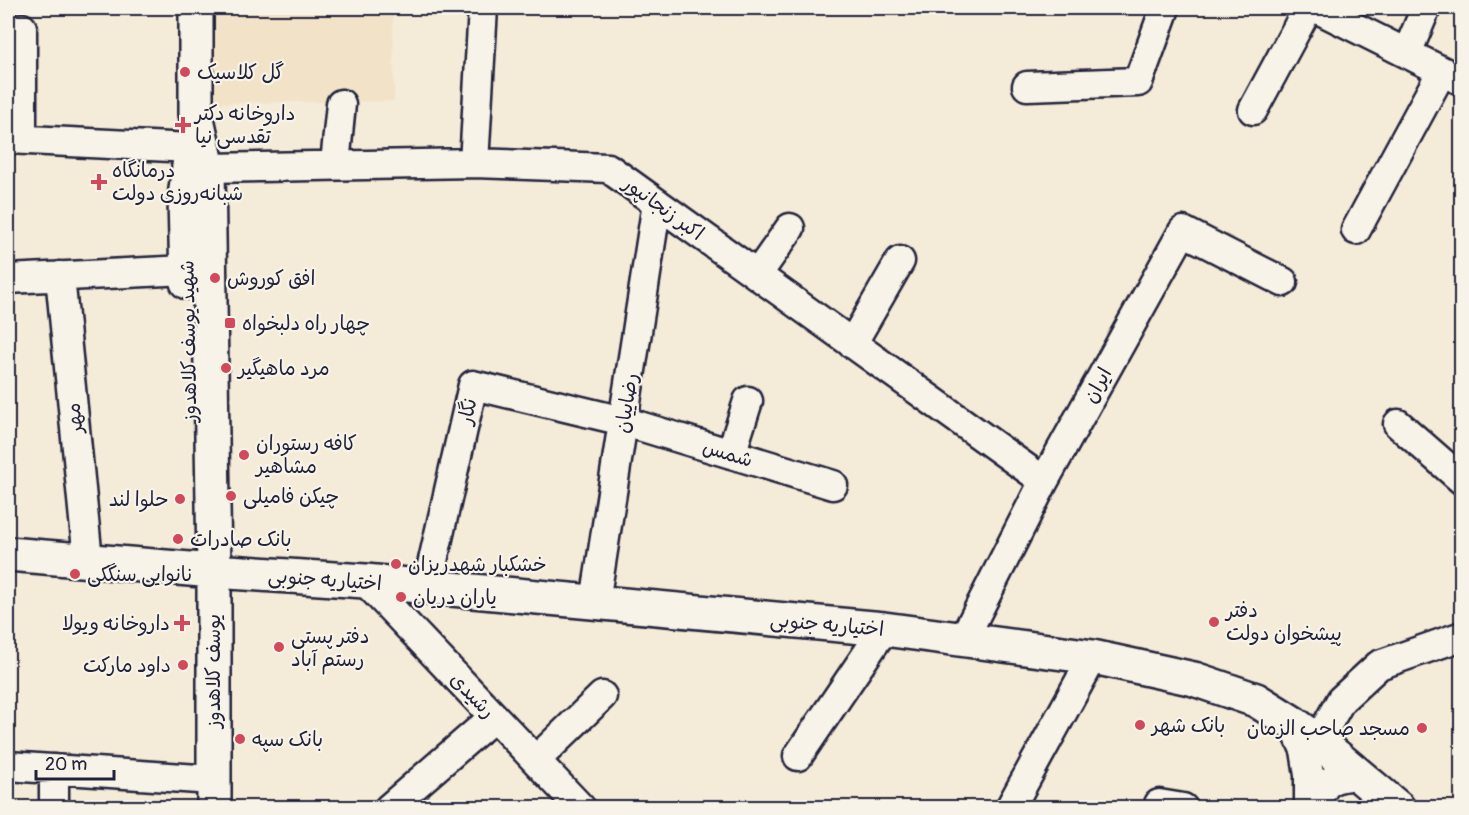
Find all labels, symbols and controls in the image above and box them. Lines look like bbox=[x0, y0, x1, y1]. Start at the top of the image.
place label: گل کلاسیک bbox=[197, 60, 284, 85]
marker: گل کلاسیک bbox=[178, 65, 192, 79]
place label: داروخانه دکتر تقدسی نیا bbox=[193, 101, 295, 149]
marker: داروخانه دکتر تقدسی نیا bbox=[176, 118, 190, 132]
place label: درمانگاه شبانه‌روزی دولت bbox=[112, 158, 243, 206]
street label: اکبر زنجانپور bbox=[617, 170, 709, 246]
marker: درمانگاه شبانه‌روزی دولت bbox=[90, 173, 108, 191]
street label: شهید یوسف کلاهدوز bbox=[175, 260, 202, 424]
place label: افق کوروش bbox=[227, 266, 315, 291]
marker: افق کوروش bbox=[208, 271, 222, 285]
place label: چهار راه دلبخواه bbox=[242, 311, 370, 337]
marker: چهار راه دلبخواه bbox=[223, 316, 237, 330]
place label: مرد ماهیگیر bbox=[236, 356, 330, 381]
marker: مرد ماهیگیر bbox=[219, 361, 233, 375]
street label: ایران bbox=[1078, 363, 1117, 407]
street label: رضاییان bbox=[609, 371, 644, 435]
street label: نگار bbox=[452, 396, 483, 428]
street label: مهر bbox=[60, 401, 89, 436]
place label: کافه رستوران مشاهیر bbox=[254, 431, 357, 479]
street label: شمس bbox=[700, 434, 756, 473]
marker: کافه رستوران مشاهیر bbox=[237, 448, 251, 462]
place label: چیکن فامیلی bbox=[243, 484, 339, 509]
place label: حلوا لند bbox=[109, 487, 168, 513]
marker: چیکن فامیلی bbox=[224, 489, 238, 503]
marker: حلوا لند bbox=[173, 492, 187, 506]
place label: بانک صادرات bbox=[190, 527, 292, 552]
marker: بانک صادرات bbox=[171, 532, 185, 546]
place label: خشکبار شهدریزان bbox=[408, 552, 547, 577]
marker: خشکبار شهدریزان bbox=[389, 557, 403, 571]
place label: نانوایی سنگکی bbox=[87, 562, 193, 587]
street label: اختیاریه جنوبی bbox=[267, 563, 383, 597]
marker: نانوایی سنگکی bbox=[68, 567, 82, 581]
place label: یاران دریان bbox=[413, 585, 497, 610]
marker: یاران دریان bbox=[394, 590, 408, 604]
place label: دفتر پیشخوان دولت bbox=[1224, 598, 1342, 646]
street label: اختیاریه جنوبی bbox=[769, 607, 885, 643]
place label: داروخانه ویولا bbox=[62, 611, 170, 636]
street label: یوسف کلاهدوز bbox=[201, 614, 226, 730]
marker: دفتر پیشخوان دولت bbox=[1207, 615, 1221, 629]
marker: داروخانه ویولا bbox=[175, 616, 189, 630]
place label: دفتر پستی رستم آباد bbox=[291, 624, 370, 675]
marker: دفتر پستی رستم آباد bbox=[272, 640, 286, 654]
place label: داود مارکت bbox=[83, 653, 171, 678]
marker: داود مارکت bbox=[176, 658, 190, 672]
street label: رشیدی bbox=[445, 667, 501, 724]
place label: بانک شهر bbox=[1150, 713, 1225, 738]
place label: مسجد صاحب الزمان bbox=[1247, 716, 1410, 741]
marker: بانک شهر bbox=[1133, 718, 1147, 732]
marker: مسجد صاحب الزمان bbox=[1415, 721, 1429, 735]
place label: بانک سپه bbox=[252, 727, 323, 752]
marker: بانک سپه bbox=[233, 732, 247, 746]
scale bar bbox=[36, 743, 114, 781]
text: 20 m bbox=[45, 753, 87, 776]

